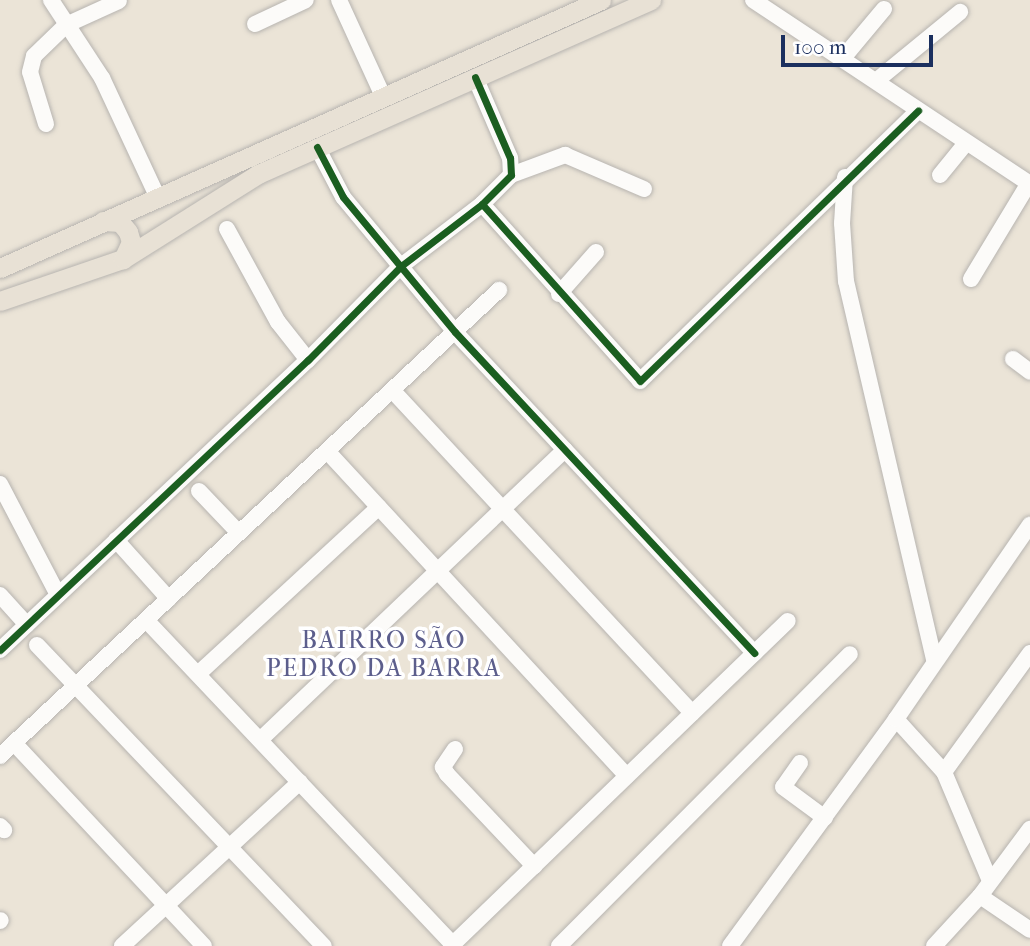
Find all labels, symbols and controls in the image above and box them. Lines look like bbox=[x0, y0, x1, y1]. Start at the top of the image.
scale bar bbox=[785, 21, 937, 65]
text: 100 m bbox=[794, 35, 847, 59]
district label: BAIRRO SÃO PEDRO DA BARRA bbox=[268, 627, 500, 683]

